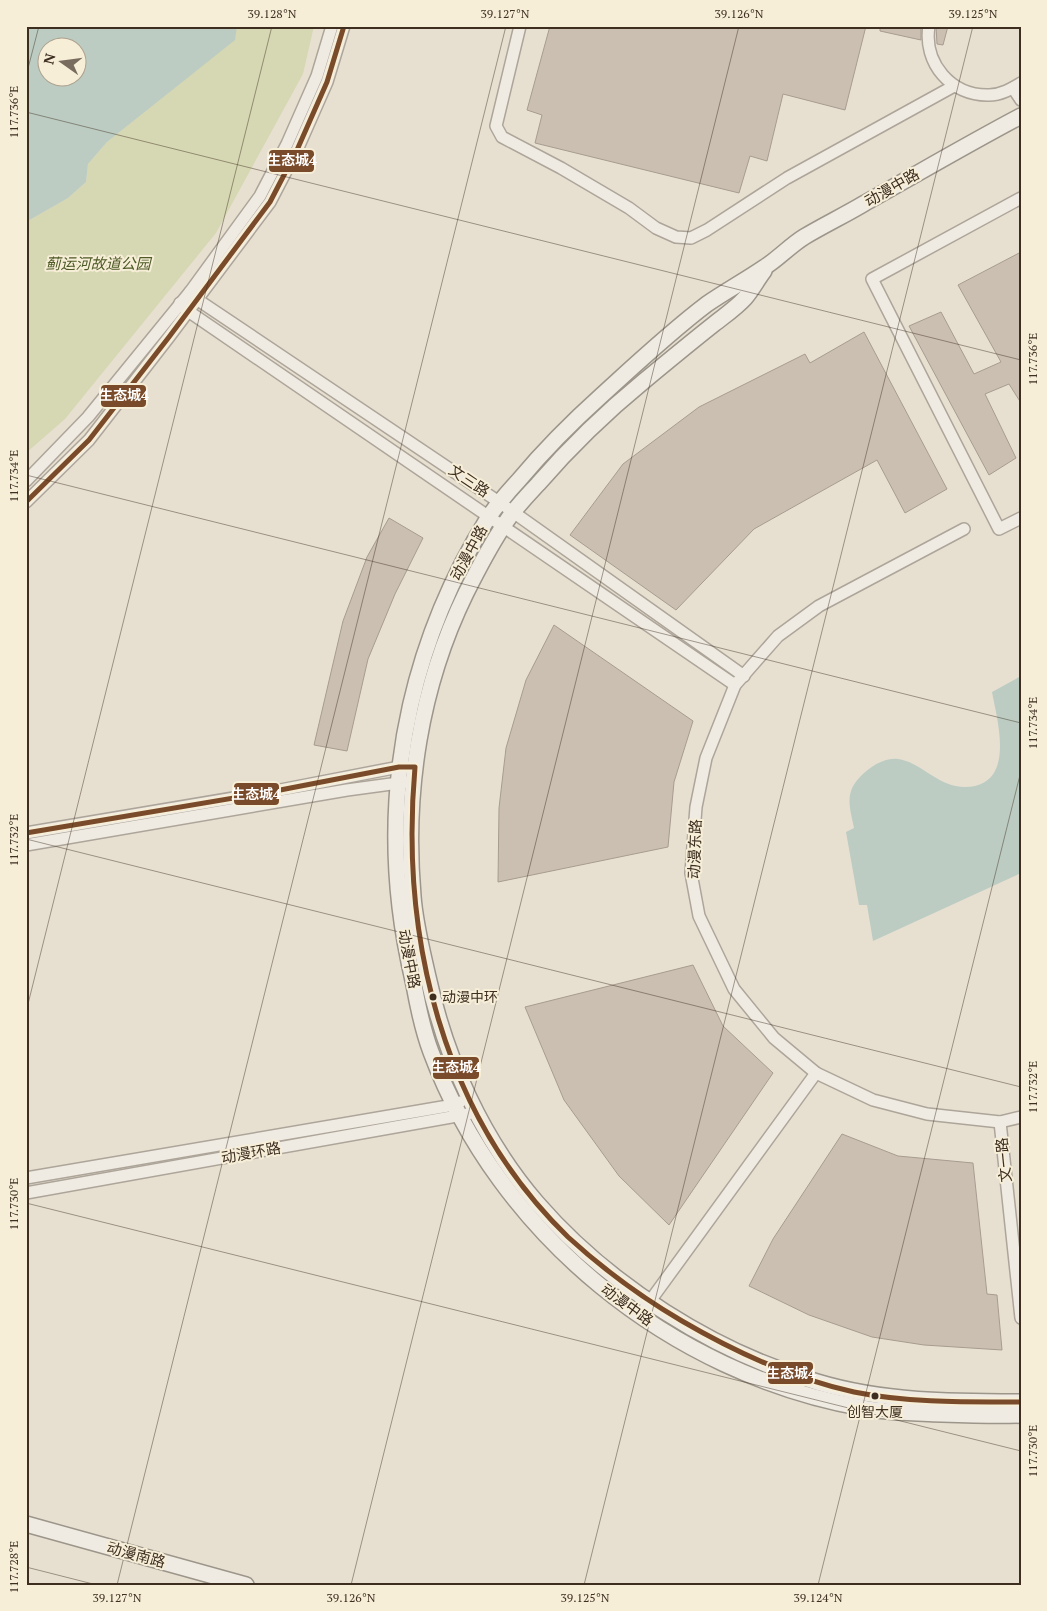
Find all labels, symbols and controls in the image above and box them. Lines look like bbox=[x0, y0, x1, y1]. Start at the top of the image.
text: 39.128°N bbox=[247, 6, 297, 21]
text: 39.127°N bbox=[480, 6, 530, 21]
text: 39.126°N bbox=[714, 6, 764, 21]
text: 39.125°N bbox=[948, 6, 998, 21]
north arrow bbox=[38, 38, 88, 88]
text: N bbox=[38, 51, 59, 66]
text: 117.736°E bbox=[6, 86, 21, 138]
line badge: 生态城4 bbox=[268, 149, 315, 173]
text: 生态城4 bbox=[267, 150, 317, 169]
street label: 动漫中路 bbox=[861, 163, 922, 211]
park label: 蓟运河故道公园 bbox=[45, 253, 152, 273]
text: 117.736°E bbox=[1025, 333, 1040, 385]
line badge: 生态城4 bbox=[100, 384, 147, 408]
text: 生态城4 bbox=[99, 385, 149, 404]
text: 117.734°E bbox=[6, 450, 21, 502]
street label: 文三路 bbox=[445, 459, 494, 501]
street label: 动漫中路 bbox=[445, 521, 491, 584]
text: 117.734°E bbox=[1025, 697, 1040, 749]
line badge: 生态城4 bbox=[233, 782, 280, 806]
text: 生态城4 bbox=[231, 784, 281, 803]
text: 117.732°E bbox=[6, 814, 21, 866]
street label: 动漫东路 bbox=[683, 819, 705, 879]
street label: 动漫中路 bbox=[394, 927, 426, 990]
place label: 动漫中环 bbox=[442, 987, 498, 1006]
marker: 动漫中环 bbox=[428, 992, 438, 1002]
line badge: 生态城4 bbox=[432, 1056, 480, 1080]
text: 生态城4 bbox=[431, 1057, 481, 1076]
text: 117.732°E bbox=[1025, 1061, 1040, 1113]
street label: 动漫环路 bbox=[220, 1137, 282, 1167]
street label: 文一路 bbox=[991, 1137, 1015, 1184]
text: 117.730°E bbox=[6, 1178, 21, 1230]
street label: 动漫中路 bbox=[597, 1278, 658, 1330]
line badge: 生态城4 bbox=[767, 1361, 814, 1385]
text: 生态城4 bbox=[766, 1363, 816, 1382]
marker: 创智大厦 bbox=[870, 1391, 880, 1401]
place label: 创智大厦 bbox=[847, 1402, 903, 1421]
text: 117.730°E bbox=[1025, 1425, 1040, 1477]
street label: 动漫南路 bbox=[105, 1537, 168, 1571]
text: 117.728°E bbox=[6, 1541, 21, 1593]
text: 39.127°N bbox=[92, 1590, 142, 1605]
text: 39.126°N bbox=[326, 1590, 376, 1605]
text: 39.125°N bbox=[560, 1590, 610, 1605]
text: 39.124°N bbox=[793, 1590, 843, 1605]

